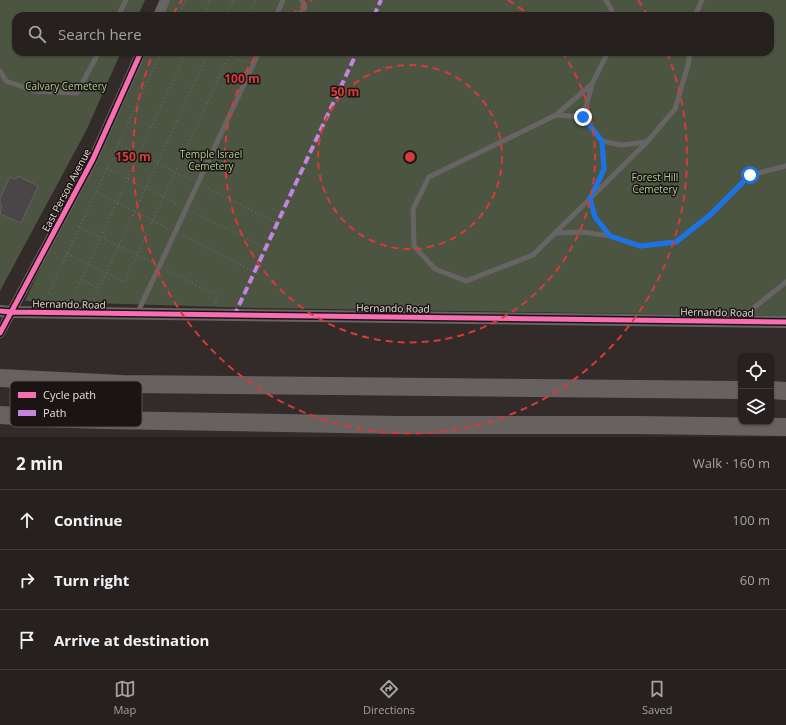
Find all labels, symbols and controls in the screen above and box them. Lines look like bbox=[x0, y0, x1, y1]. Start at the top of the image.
search box bbox=[12, 12, 774, 56]
icon: search bbox=[26, 23, 48, 45]
text: Search here bbox=[58, 24, 142, 44]
text: 100 m bbox=[224, 70, 260, 87]
park label: Calvary Cemetery bbox=[25, 79, 108, 93]
text: 50 m bbox=[331, 83, 359, 100]
route end bbox=[574, 108, 592, 126]
street label: East Person Avenue bbox=[38, 146, 94, 234]
park label: Temple Israel Cemetery bbox=[180, 147, 242, 173]
text: 150 m bbox=[115, 148, 151, 165]
centre of rings bbox=[403, 150, 417, 164]
route start bbox=[741, 166, 759, 184]
park label: Forest Hill Cemetery bbox=[632, 170, 679, 196]
street label: Hernando Road bbox=[32, 296, 106, 312]
street label: Hernando Road bbox=[356, 300, 430, 316]
street label: Hernando Road bbox=[680, 304, 754, 320]
map controls bbox=[738, 353, 774, 425]
button: locate bbox=[738, 353, 774, 389]
legend bbox=[10, 381, 142, 427]
text: Cycle path bbox=[43, 387, 96, 402]
button: layers bbox=[738, 389, 774, 425]
text: Path bbox=[43, 405, 66, 420]
text: 2 min bbox=[16, 452, 63, 475]
text: Walk · 160 m bbox=[693, 454, 770, 472]
icon: ahead bbox=[16, 509, 38, 531]
text: Continue bbox=[54, 510, 122, 530]
text: 100 m bbox=[732, 511, 770, 529]
icon: right bbox=[16, 569, 38, 591]
text: Turn right bbox=[54, 570, 129, 590]
text: 60 m bbox=[740, 571, 770, 589]
icon: arrive bbox=[16, 629, 38, 651]
text: Arrive at destination bbox=[54, 630, 209, 650]
tab: Map bbox=[113, 678, 136, 717]
tab: Directions bbox=[363, 678, 415, 717]
tab: Saved bbox=[642, 678, 673, 717]

